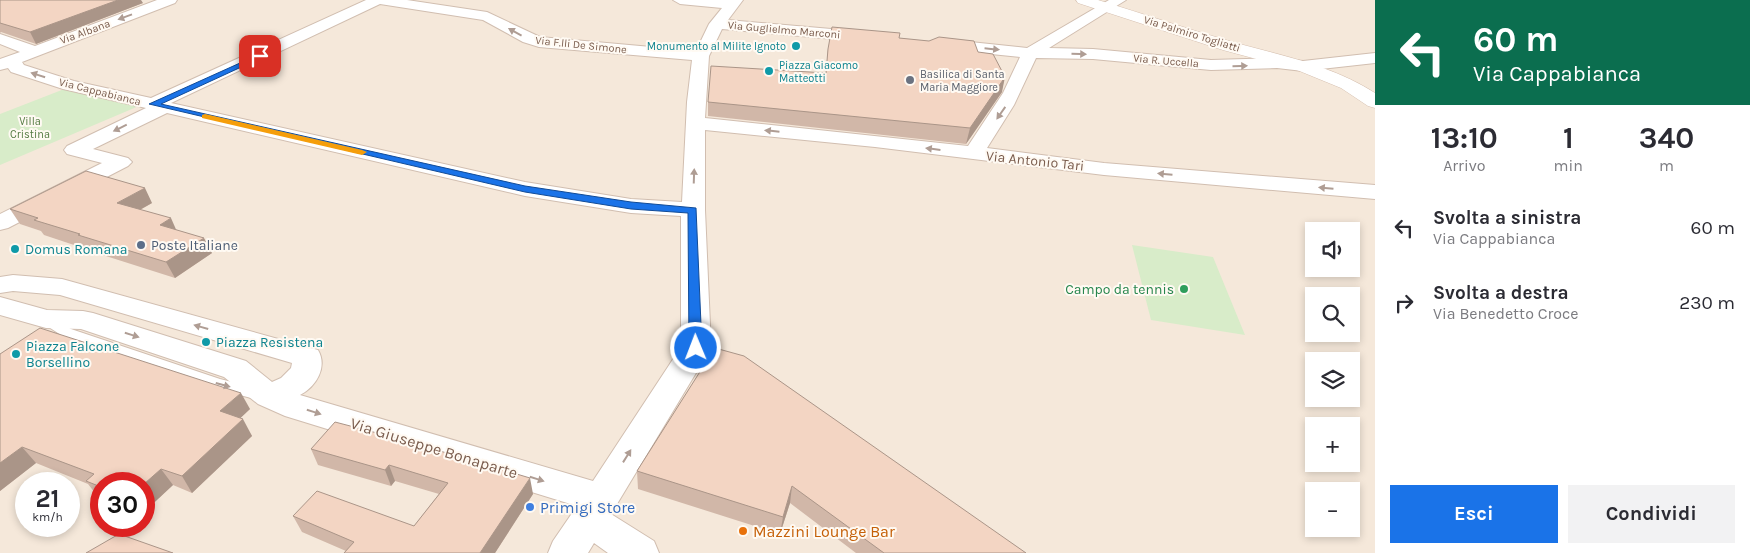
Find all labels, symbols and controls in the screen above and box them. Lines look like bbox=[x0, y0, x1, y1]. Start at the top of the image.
street label: Via Palmiro Togliatti bbox=[1142, 13, 1242, 55]
one-way arrow bbox=[117, 14, 132, 21]
street label: Via Albana bbox=[58, 17, 112, 47]
street label: Via Guglielmo Marconi bbox=[727, 19, 841, 41]
text: 60 m bbox=[1473, 19, 1558, 60]
icon: left bbox=[1390, 20, 1455, 85]
one-way arrow bbox=[509, 28, 522, 37]
street label: Via F.lli De Simone bbox=[535, 34, 628, 56]
pin bbox=[239, 35, 281, 77]
place label: Monumento al Milite Ignoto bbox=[647, 40, 786, 53]
marker: Monumento al Milite Ignoto bbox=[790, 40, 802, 52]
icon: arrive bbox=[246, 42, 274, 70]
one-way arrow bbox=[984, 46, 1000, 54]
one-way arrow bbox=[1071, 50, 1087, 58]
street label: Via R. Uccella bbox=[1133, 52, 1199, 70]
place label: Piazza Giacomo Matteotti bbox=[779, 59, 858, 85]
one-way arrow bbox=[1233, 61, 1249, 69]
text: Via Cappabianca bbox=[1473, 61, 1641, 87]
marker: Piazza Giacomo Matteotti bbox=[763, 65, 775, 77]
place label: Basilica di Santa Maria Maggiore bbox=[920, 68, 1005, 94]
one-way arrow bbox=[30, 71, 45, 79]
marker: Basilica di Santa Maria Maggiore bbox=[904, 74, 916, 86]
street label: Via Cappabianca bbox=[58, 76, 142, 108]
one-way arrow bbox=[996, 106, 1006, 119]
park label: Villa Cristina bbox=[10, 115, 50, 141]
text: 13:10 bbox=[1431, 120, 1498, 156]
text: 1 bbox=[1563, 120, 1574, 156]
text: 340 bbox=[1639, 120, 1694, 156]
one-way arrow bbox=[113, 124, 127, 132]
one-way arrow bbox=[764, 127, 780, 135]
one-way arrow bbox=[925, 145, 941, 153]
street label: Via Antonio Tari bbox=[985, 147, 1085, 175]
text: Arrivo bbox=[1443, 156, 1485, 175]
text: min bbox=[1554, 156, 1583, 175]
text: m bbox=[1659, 156, 1674, 175]
one-way arrow bbox=[690, 168, 698, 184]
one-way arrow bbox=[1156, 170, 1172, 178]
one-way arrow bbox=[1318, 183, 1334, 191]
text: Svolta a sinistra bbox=[1433, 207, 1581, 229]
icon: left bbox=[1390, 214, 1418, 242]
text: 60 m bbox=[1691, 217, 1735, 239]
map controls bbox=[1305, 222, 1360, 537]
button: sound bbox=[1305, 222, 1360, 277]
text: Via Cappabianca bbox=[1433, 229, 1555, 248]
place label: Poste Italiane bbox=[151, 237, 238, 254]
marker: Poste Italiane bbox=[135, 239, 147, 251]
place label: Domus Romana bbox=[25, 241, 127, 258]
marker: Domus Romana bbox=[9, 243, 21, 255]
place label: Campo da tennis bbox=[1065, 281, 1174, 298]
text: Svolta a destra bbox=[1433, 282, 1569, 304]
marker: Campo da tennis bbox=[1178, 283, 1190, 295]
button: search bbox=[1305, 287, 1360, 342]
icon: right bbox=[1390, 289, 1418, 317]
text: 230 m bbox=[1679, 292, 1735, 314]
text: Via Benedetto Croce bbox=[1433, 304, 1579, 323]
position arrow bbox=[669, 321, 721, 373]
one-way arrow bbox=[193, 322, 208, 330]
one-way arrow bbox=[125, 331, 140, 339]
place label: Piazza Resistena bbox=[216, 334, 323, 351]
marker: Piazza Resistena bbox=[200, 336, 212, 348]
place label: Piazza Falcone Borsellino bbox=[26, 338, 119, 371]
marker: Piazza Falcone Borsellino bbox=[10, 348, 22, 360]
button: layers bbox=[1305, 352, 1360, 407]
one-way arrow bbox=[215, 381, 230, 389]
one-way arrow bbox=[307, 409, 322, 417]
street label: Via Giuseppe Bonaparte bbox=[348, 414, 520, 482]
button: + bbox=[1305, 417, 1360, 472]
one-way arrow bbox=[623, 450, 632, 463]
speed limit sign: 30 bbox=[90, 472, 155, 537]
one-way arrow bbox=[530, 475, 545, 483]
button: − bbox=[1305, 482, 1360, 537]
text: 21 bbox=[35, 484, 60, 513]
button: Esci bbox=[1390, 485, 1558, 543]
button: Condividi bbox=[1568, 485, 1735, 543]
place label: Primigi Store bbox=[540, 498, 635, 517]
marker: Primigi Store bbox=[524, 501, 536, 513]
text: km/h bbox=[32, 510, 63, 524]
place label: Mazzini Lounge Bar bbox=[753, 522, 895, 541]
marker: Mazzini Lounge Bar bbox=[737, 525, 749, 537]

